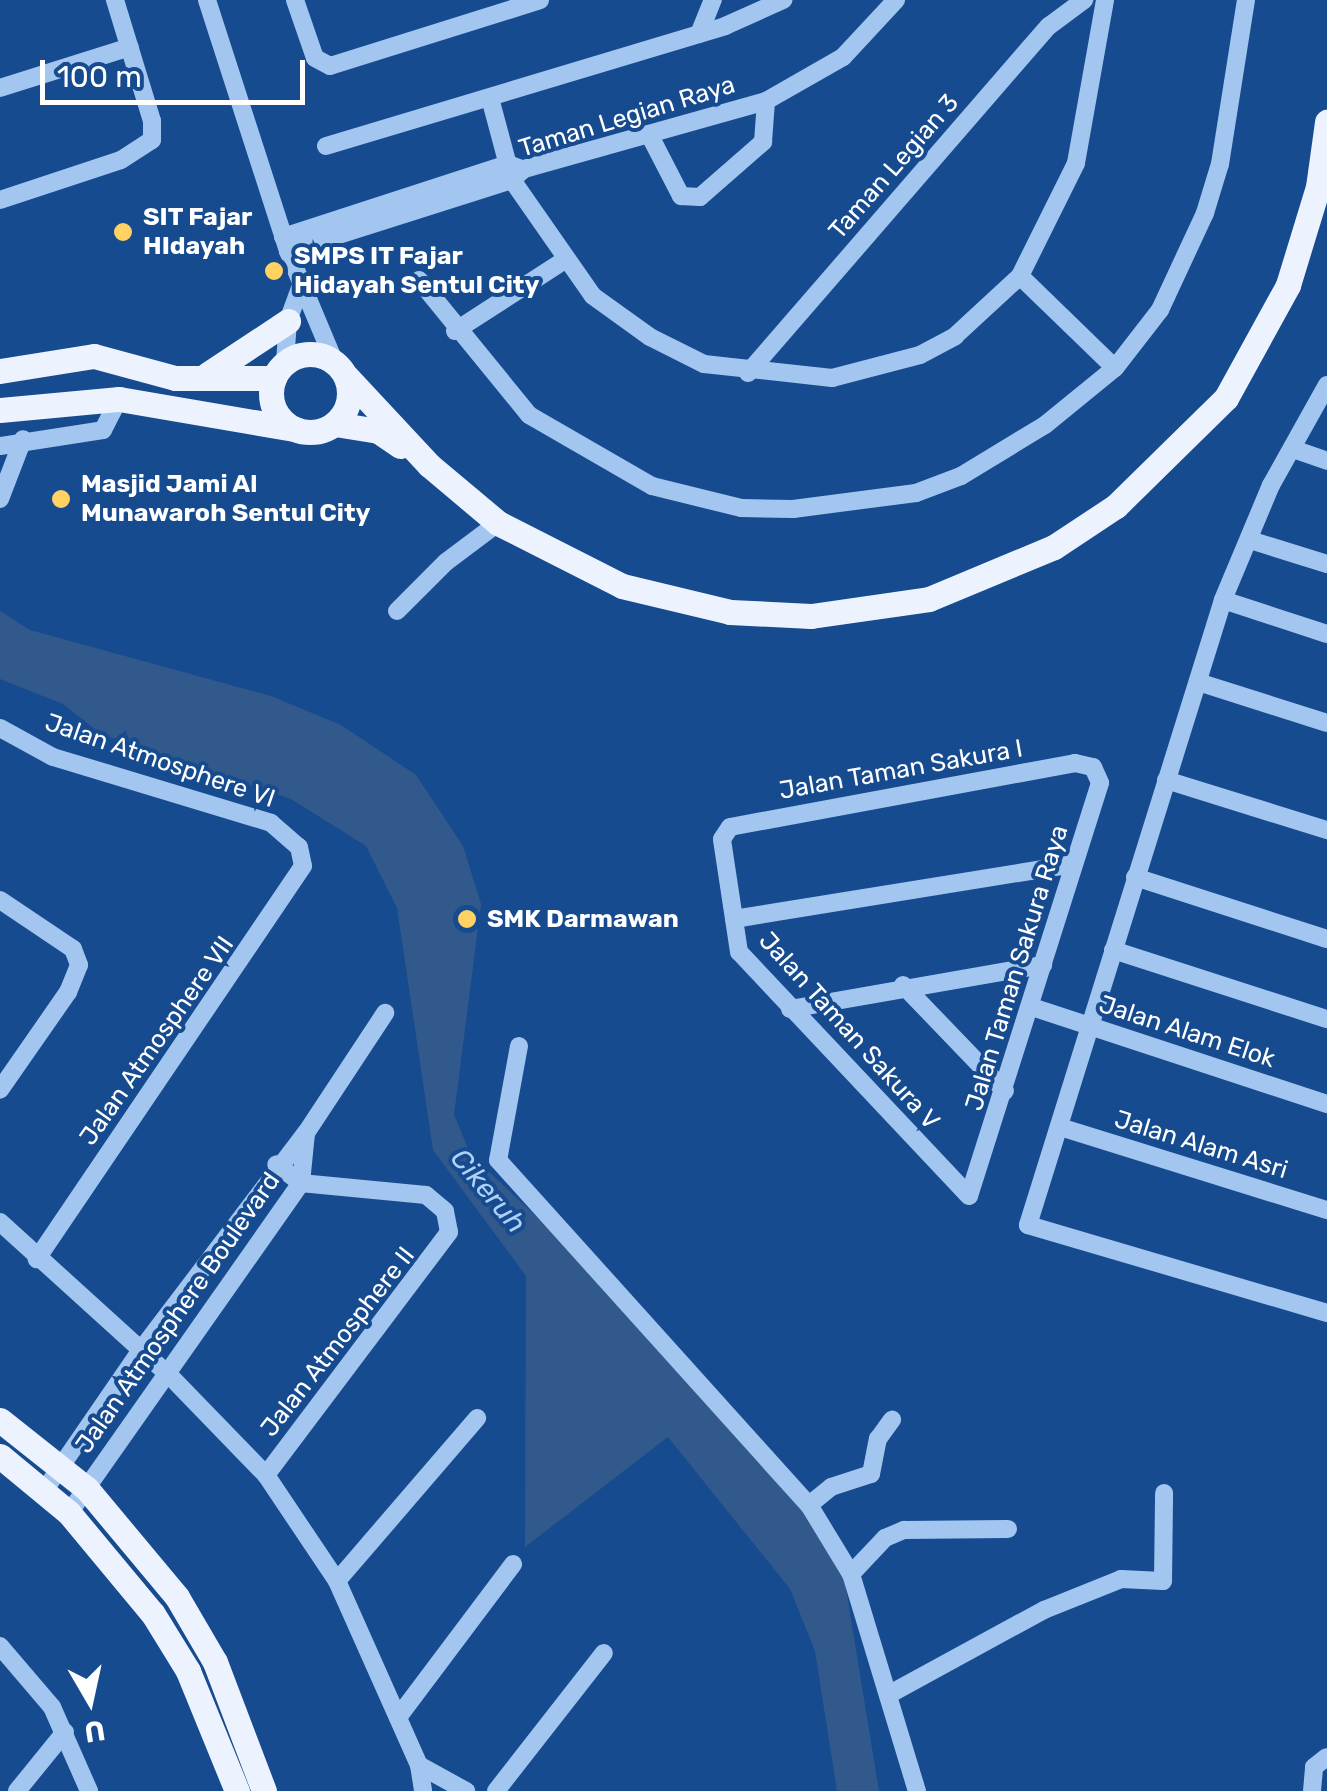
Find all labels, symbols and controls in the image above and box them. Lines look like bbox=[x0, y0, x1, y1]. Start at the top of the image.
scale bar bbox=[45, 40, 310, 102]
text: 100 m bbox=[57, 59, 142, 95]
street label: Taman Legian Raya bbox=[515, 70, 739, 164]
street label: Taman Legian 3 bbox=[823, 88, 965, 246]
place label: SIT Fajar HIdayah bbox=[143, 203, 253, 262]
marker: SIT Fajar HIdayah bbox=[112, 221, 134, 243]
place label: SMPS IT Fajar Hidayah Sentul City bbox=[294, 242, 539, 301]
marker: SMPS IT Fajar Hidayah Sentul City bbox=[263, 260, 285, 282]
place label: Masjid Jami Al Munawaroh Sentul City bbox=[81, 470, 371, 529]
marker: Masjid Jami Al Munawaroh Sentul City bbox=[50, 488, 72, 510]
street label: Jalan Atmosphere VI bbox=[40, 707, 280, 815]
street label: Jalan Taman Sakura I bbox=[777, 734, 1025, 806]
street label: Jalan Taman Sakura Raya bbox=[959, 821, 1075, 1115]
place label: SMK Darmawan bbox=[487, 904, 679, 934]
marker: SMK Darmawan bbox=[456, 908, 478, 930]
street label: Jalan Taman Sakura V bbox=[752, 926, 946, 1136]
street label: Jalan Atmosphere VII bbox=[73, 930, 241, 1152]
street label: Jalan Alam Elok bbox=[1095, 989, 1279, 1075]
street label: Jalan Alam Asri bbox=[1110, 1104, 1292, 1186]
water label: Cikeruh bbox=[443, 1142, 533, 1240]
street label: Jalan Atmosphere Boulevard bbox=[69, 1167, 287, 1459]
street label: Jalan Atmosphere II bbox=[254, 1241, 422, 1443]
north arrow bbox=[40, 1651, 140, 1751]
text: U bbox=[82, 1713, 107, 1749]

